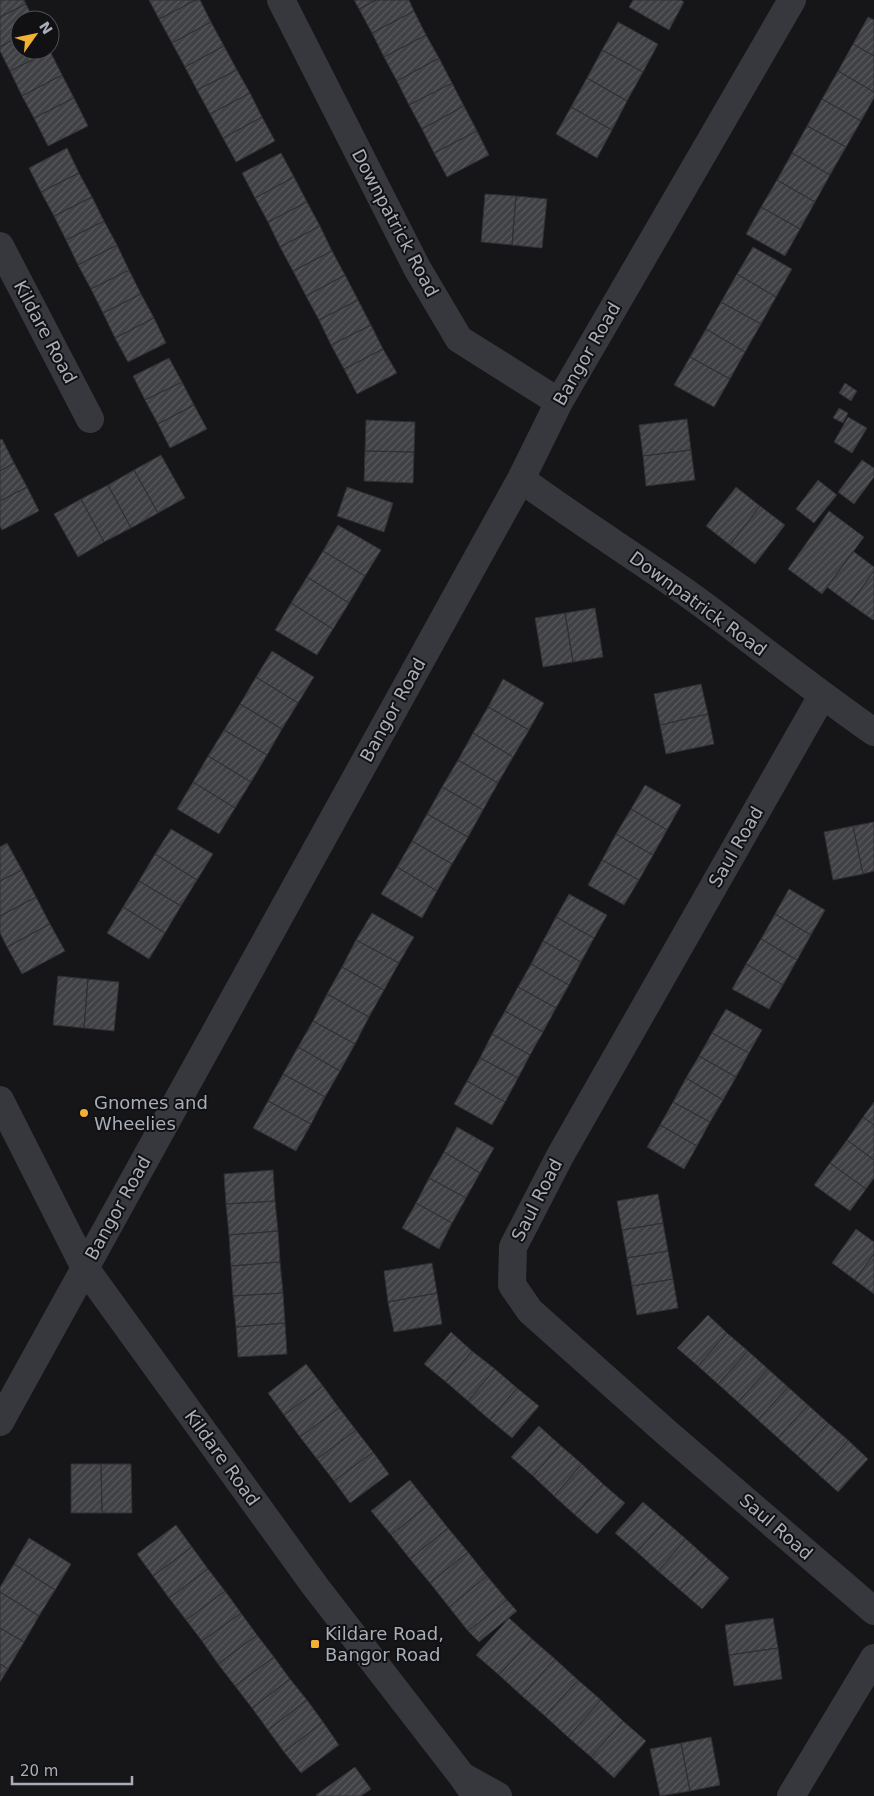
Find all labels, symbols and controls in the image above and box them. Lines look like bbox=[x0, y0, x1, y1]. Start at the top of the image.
north arrow bbox=[10, 10, 60, 60]
text: N bbox=[36, 19, 56, 37]
street label: Downpatrick Road bbox=[348, 145, 443, 300]
street label: Kildare Road bbox=[10, 277, 81, 387]
street label: Bangor Road bbox=[549, 298, 625, 409]
street label: Downpatrick Road bbox=[626, 547, 771, 660]
street label: Bangor Road bbox=[355, 654, 430, 765]
street label: Saul Road bbox=[704, 803, 767, 891]
place label: Gnomes and Wheelies bbox=[94, 1092, 208, 1134]
marker: Gnomes and Wheelies bbox=[78, 1107, 90, 1119]
street label: Bangor Road bbox=[80, 1152, 155, 1263]
street label: Saul Road bbox=[507, 1155, 566, 1245]
street label: Kildare Road bbox=[181, 1406, 264, 1510]
street label: Saul Road bbox=[736, 1489, 817, 1564]
place label: Kildare Road, Bangor Road bbox=[325, 1623, 444, 1665]
marker: Kildare Road, Bangor Road bbox=[309, 1638, 321, 1650]
scale bar bbox=[12, 1754, 132, 1786]
text: 20 m bbox=[20, 1762, 58, 1780]

